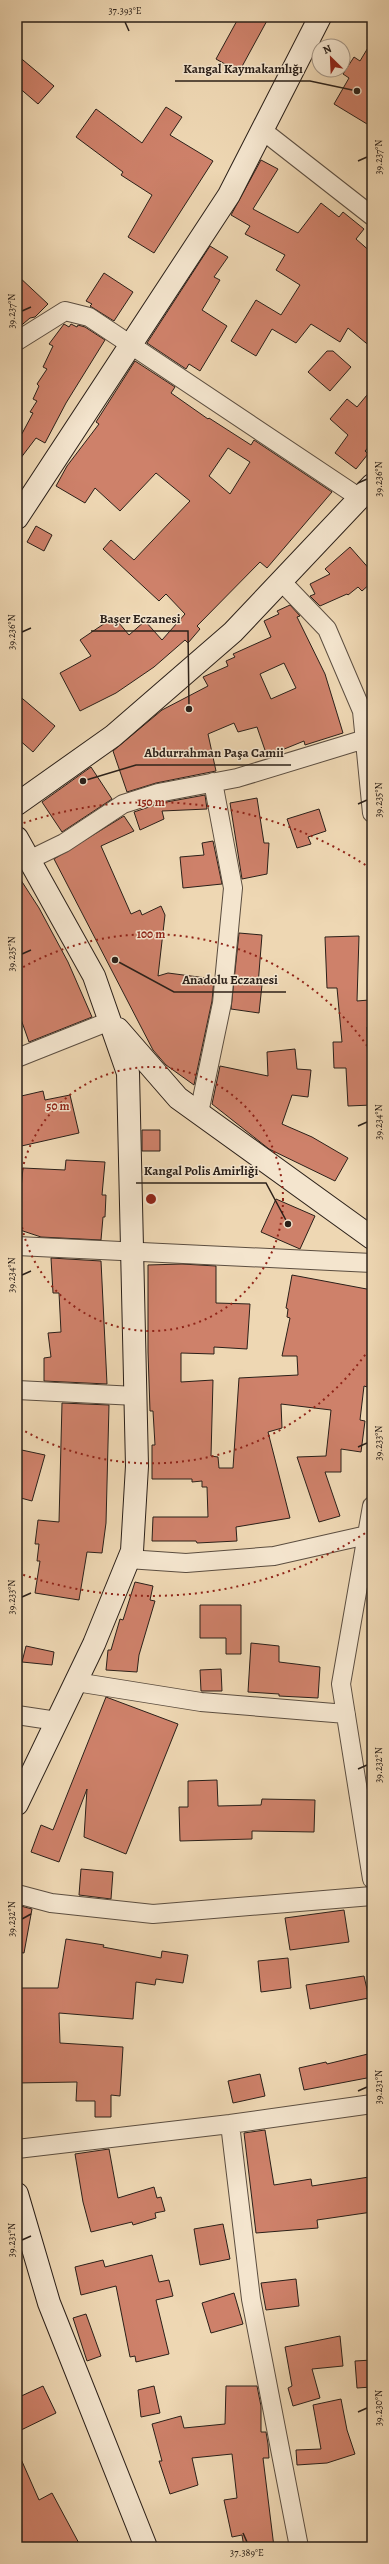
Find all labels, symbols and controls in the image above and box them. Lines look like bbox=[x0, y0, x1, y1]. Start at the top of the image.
text: 37.393°E bbox=[108, 4, 142, 17]
north arrow bbox=[311, 38, 351, 78]
text: N bbox=[320, 41, 334, 58]
callout: Kangal Kaymakamlığı bbox=[175, 56, 310, 81]
text: Kangal Kaymakamlığı bbox=[183, 60, 303, 77]
text: 39.237°N bbox=[372, 139, 385, 175]
text: 39.237°N bbox=[5, 293, 18, 329]
text: 39.236°N bbox=[372, 461, 385, 497]
callout: Başer Eczanesi bbox=[91, 606, 188, 631]
text: Başer Eczanesi bbox=[99, 610, 181, 627]
text: 39.236°N bbox=[5, 614, 18, 650]
callout: Abdurrahman Paşa Camii bbox=[136, 740, 291, 765]
text: Abdurrahman Paşa Camii bbox=[143, 744, 284, 761]
text: 39.235°N bbox=[372, 782, 385, 818]
text: 150 m bbox=[137, 794, 165, 810]
text: 100 m bbox=[137, 926, 165, 942]
text: 39.235°N bbox=[5, 936, 18, 972]
callout: Anadolu Eczanesi bbox=[174, 967, 286, 992]
text: Anadolu Eczanesi bbox=[181, 971, 278, 988]
text: 50 m bbox=[46, 1098, 70, 1114]
text: 39.234°N bbox=[372, 1104, 385, 1140]
callout: Kangal Polis Amirliği bbox=[136, 1158, 266, 1183]
text: Kangal Polis Amirliği bbox=[144, 1162, 258, 1179]
centre of rings bbox=[144, 1192, 158, 1206]
text: 39.234°N bbox=[5, 1257, 18, 1293]
text: 39.233°N bbox=[372, 1425, 385, 1461]
text: 39.233°N bbox=[5, 1579, 18, 1615]
text: 39.232°N bbox=[372, 1747, 385, 1783]
text: 39.232°N bbox=[5, 1901, 18, 1937]
text: 39.231°N bbox=[372, 2070, 385, 2104]
text: 39.231°N bbox=[5, 2223, 18, 2257]
text: 39.230°N bbox=[372, 2390, 385, 2426]
text: 37.389°E bbox=[230, 2546, 264, 2559]

